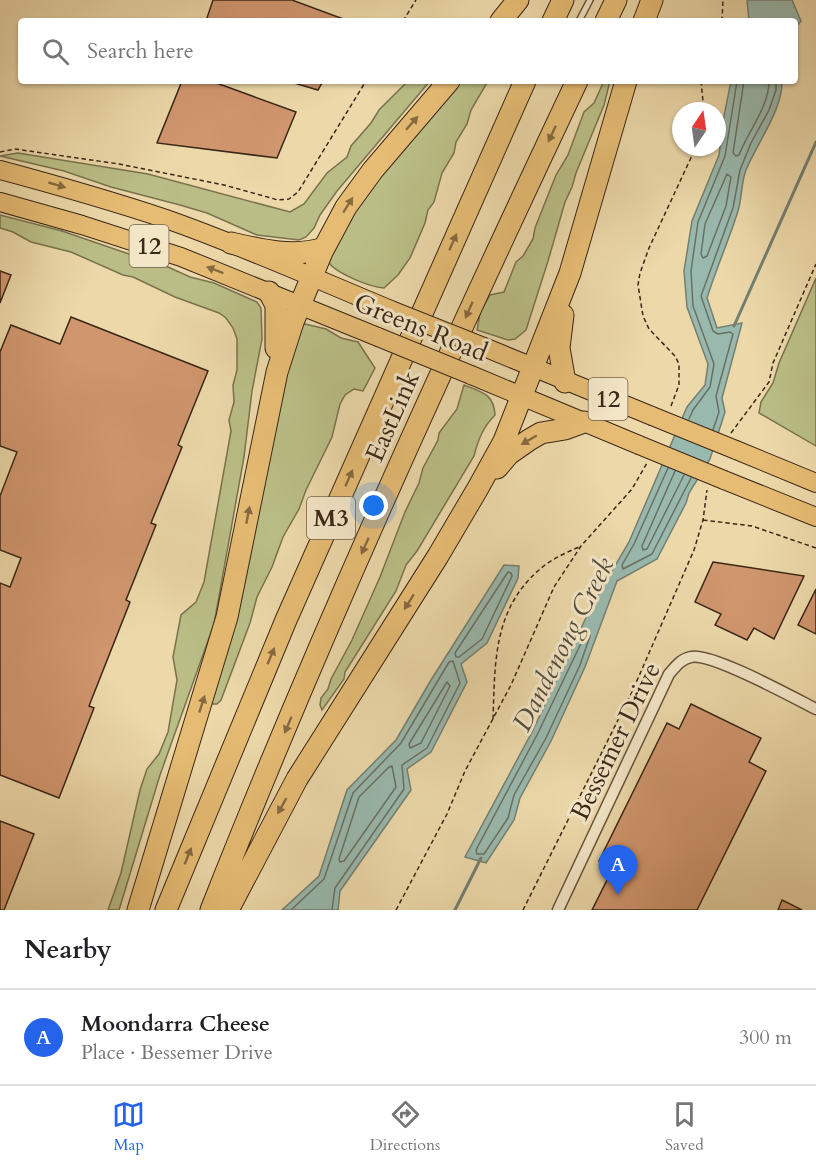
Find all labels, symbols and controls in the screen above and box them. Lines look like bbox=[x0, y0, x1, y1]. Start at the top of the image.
search box bbox=[18, 18, 798, 84]
icon: search bbox=[39, 35, 72, 68]
text: Search here bbox=[87, 36, 194, 66]
north arrow bbox=[672, 102, 726, 156]
one-way arrow bbox=[406, 115, 419, 131]
one-way arrow bbox=[548, 125, 557, 142]
one-way arrow bbox=[48, 181, 66, 190]
one-way arrow bbox=[342, 197, 353, 213]
road number: 12 bbox=[130, 225, 168, 267]
one-way arrow bbox=[448, 232, 458, 250]
one-way arrow bbox=[205, 265, 223, 275]
street label: Greens Road bbox=[349, 285, 493, 370]
one-way arrow bbox=[464, 302, 474, 320]
street label: EastLink bbox=[357, 365, 428, 467]
road number: 12 bbox=[588, 378, 628, 420]
one-way arrow bbox=[521, 435, 537, 446]
one-way arrow bbox=[344, 468, 354, 486]
your location bbox=[359, 491, 388, 520]
road number: M3 bbox=[307, 497, 355, 539]
one-way arrow bbox=[244, 506, 253, 525]
one-way arrow bbox=[360, 538, 369, 555]
water label: Dandenong Creek bbox=[504, 550, 624, 738]
one-way arrow bbox=[403, 594, 414, 610]
one-way arrow bbox=[266, 647, 276, 665]
street label: Bessemer Drive bbox=[562, 656, 669, 826]
one-way arrow bbox=[197, 695, 207, 713]
one-way arrow bbox=[283, 717, 292, 734]
one-way arrow bbox=[277, 797, 287, 814]
pin: A bbox=[598, 846, 638, 895]
one-way arrow bbox=[184, 847, 193, 865]
text: Nearby bbox=[24, 932, 112, 967]
text: Moondarra Cheese bbox=[81, 1009, 270, 1039]
text: A bbox=[36, 1024, 51, 1051]
text: 300 m bbox=[739, 1024, 792, 1051]
text: Place · Bessemer Drive bbox=[81, 1039, 273, 1066]
tab: Map bbox=[112, 1098, 145, 1156]
tab: Directions bbox=[370, 1098, 440, 1156]
tab: Saved bbox=[665, 1098, 704, 1156]

